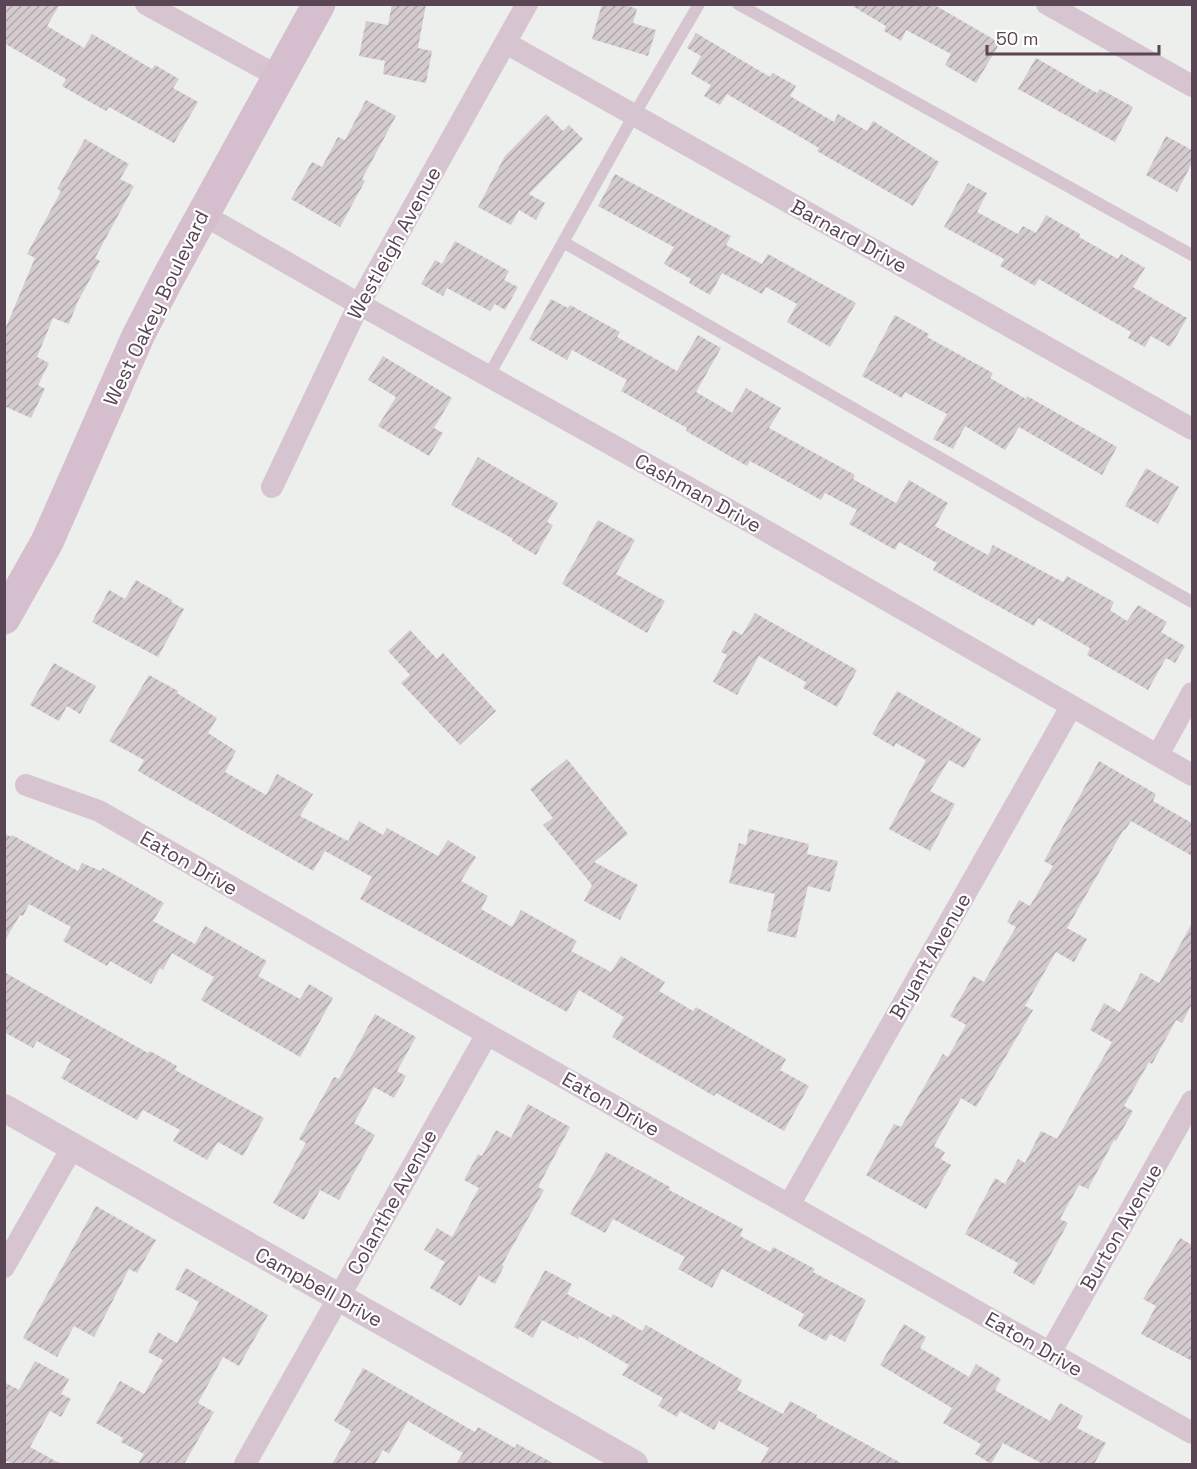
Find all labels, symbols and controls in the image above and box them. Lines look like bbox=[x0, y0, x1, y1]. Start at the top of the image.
scale bar bbox=[987, 18, 1160, 56]
text: 50 m bbox=[996, 27, 1038, 50]
street label: Westleigh Avenue bbox=[341, 162, 447, 324]
street label: Barnard Drive bbox=[786, 193, 912, 279]
street label: West Oakey Boulevard bbox=[97, 206, 215, 410]
street label: Cashman Drive bbox=[630, 447, 766, 539]
street label: Eaton Drive bbox=[135, 825, 243, 901]
street label: Bryant Avenue bbox=[883, 888, 977, 1024]
street label: Eaton Drive bbox=[557, 1066, 665, 1142]
street label: Colanthe Avenue bbox=[341, 1125, 443, 1279]
street label: Burton Avenue bbox=[1074, 1159, 1168, 1295]
street label: Campbell Drive bbox=[251, 1241, 387, 1333]
street label: Eaton Drive bbox=[980, 1306, 1088, 1382]

